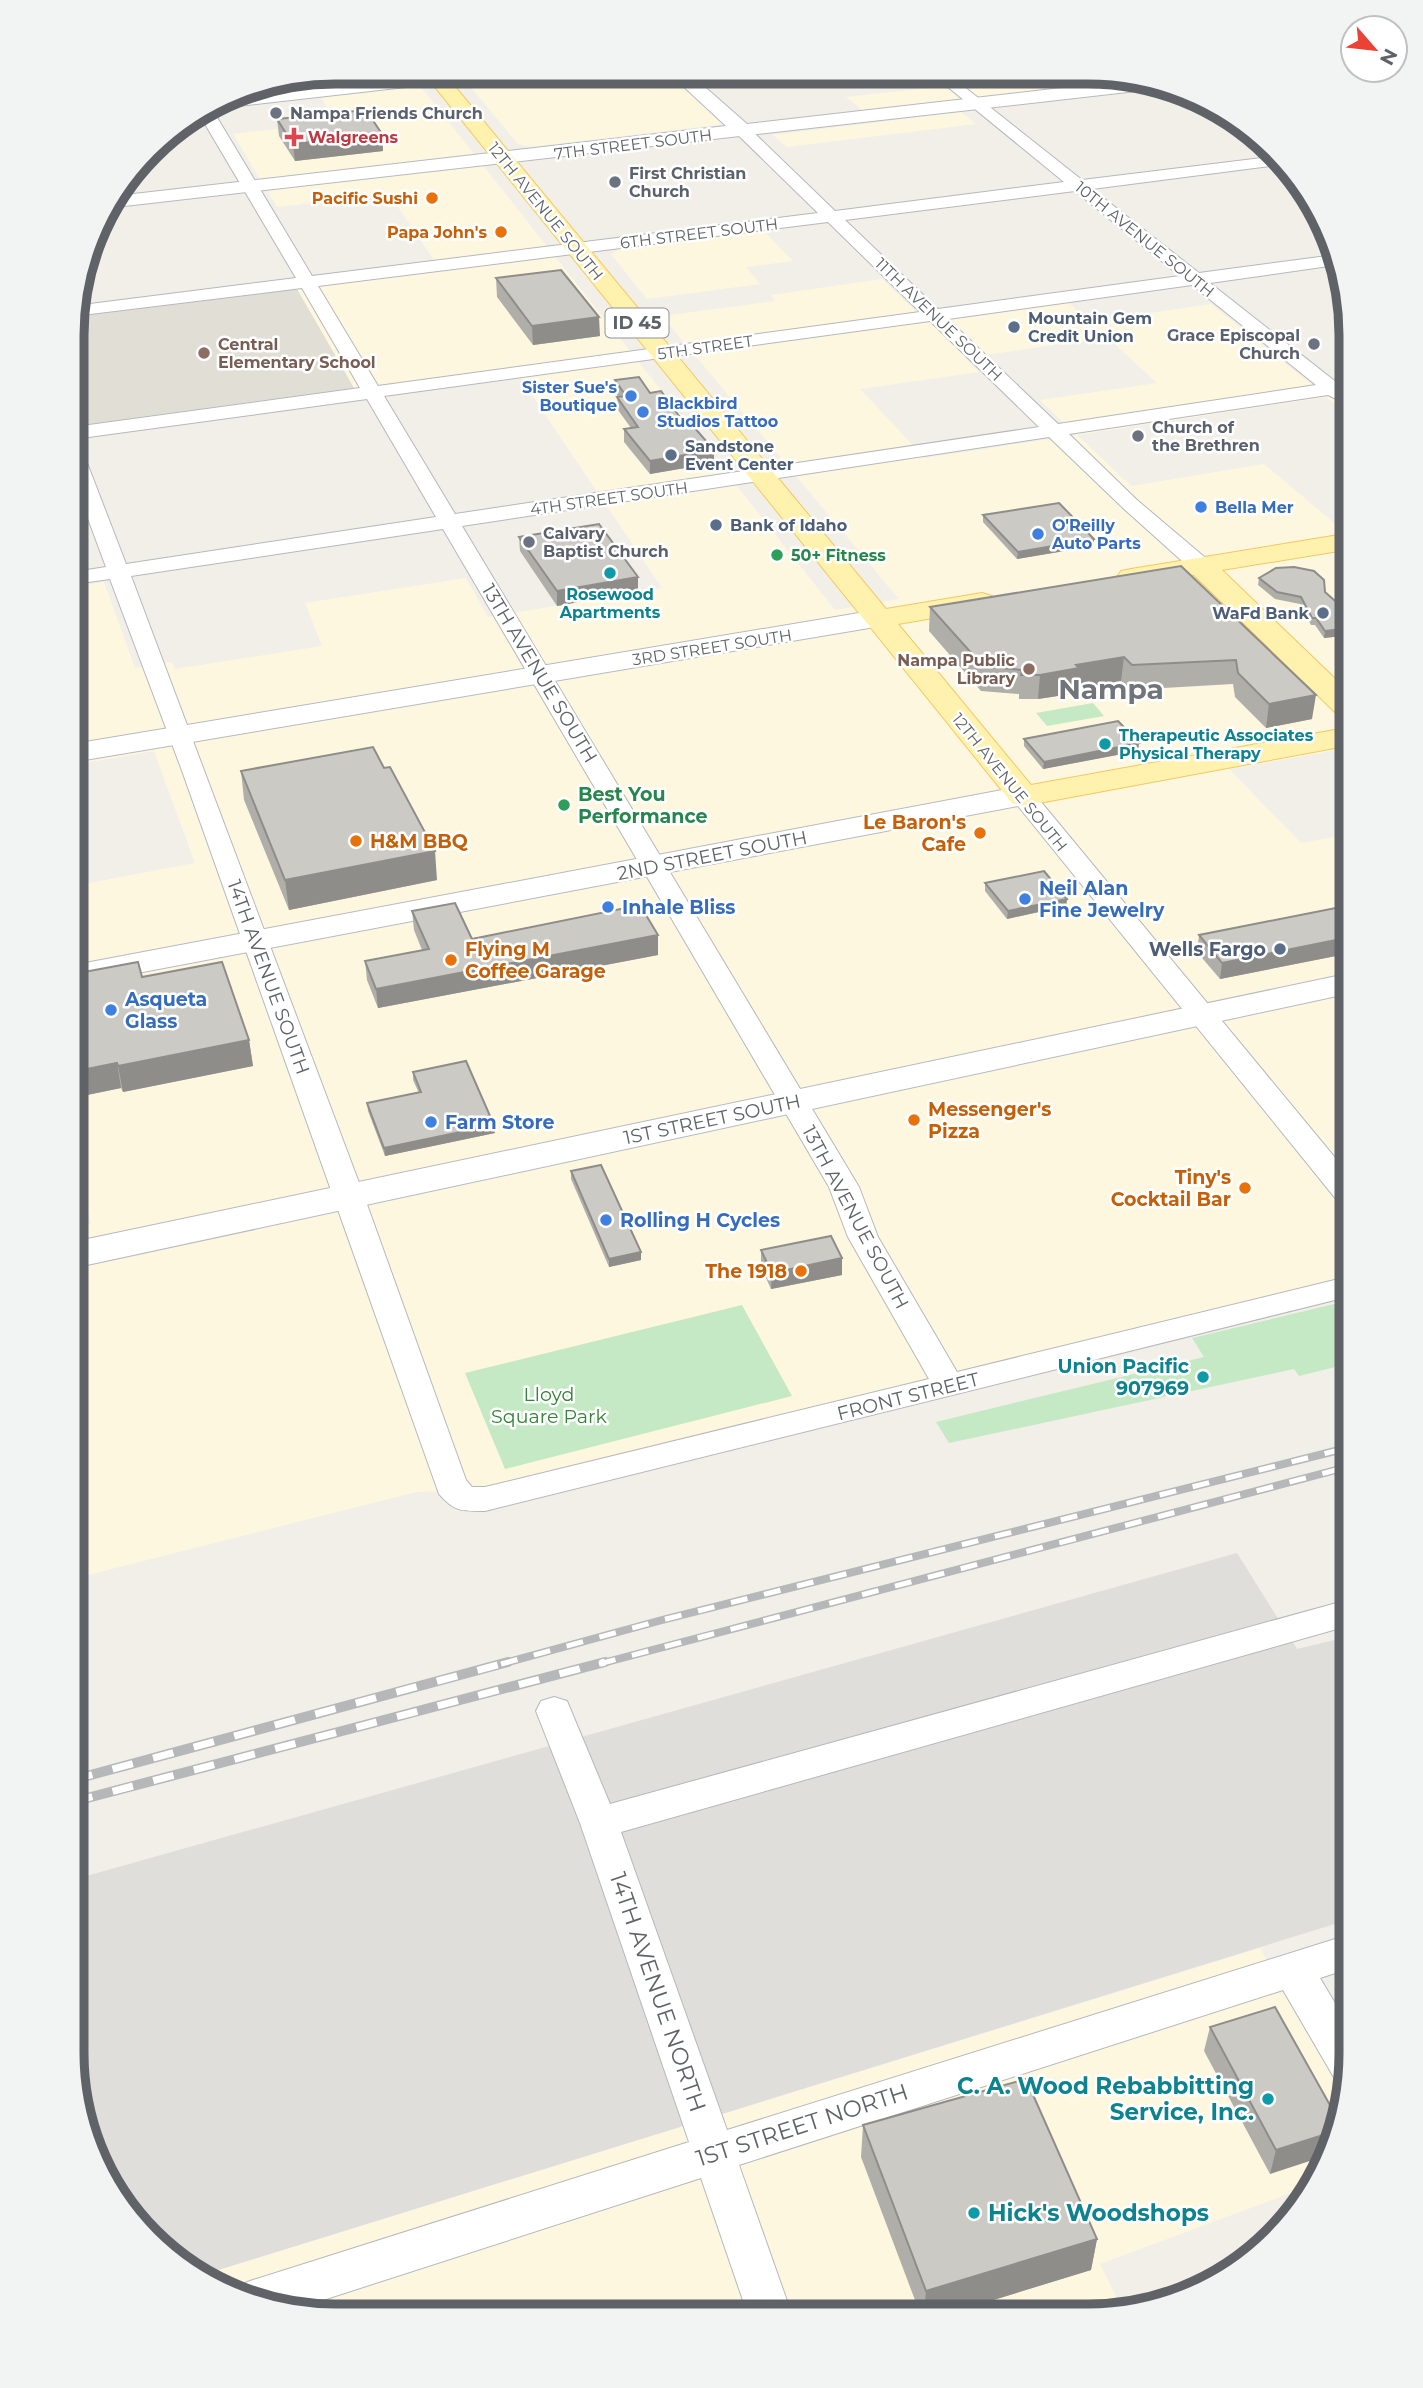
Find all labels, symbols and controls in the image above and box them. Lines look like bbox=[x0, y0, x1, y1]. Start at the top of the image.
north arrow bbox=[1339, 14, 1409, 84]
text: N bbox=[1375, 45, 1402, 69]
place label: Nampa Friends Church bbox=[290, 104, 483, 123]
marker: Nampa Friends Church bbox=[268, 105, 284, 121]
street label: 7TH STREET SOUTH bbox=[553, 125, 713, 164]
place label: Walgreens bbox=[308, 128, 399, 147]
marker: Walgreens bbox=[286, 129, 302, 145]
street label: 12TH AVENUE SOUTH bbox=[484, 138, 607, 284]
place label: First Christian Church bbox=[629, 164, 746, 201]
marker: First Christian Church bbox=[607, 174, 623, 190]
street label: 10TH AVENUE SOUTH bbox=[1071, 177, 1218, 301]
place label: Pacific Sushi bbox=[312, 189, 418, 208]
marker: Pacific Sushi bbox=[424, 190, 440, 206]
street label: 6TH STREET SOUTH bbox=[619, 214, 779, 253]
place label: Papa John's bbox=[387, 223, 488, 242]
marker: Papa John's bbox=[493, 224, 509, 240]
street label: 11TH AVENUE SOUTH bbox=[871, 254, 1006, 385]
road number: ID 45 bbox=[606, 309, 668, 338]
place label: Mountain Gem Credit Union bbox=[1028, 309, 1152, 346]
marker: Mountain Gem Credit Union bbox=[1006, 319, 1022, 335]
place label: Grace Episcopal Church bbox=[1167, 326, 1300, 363]
street label: 5TH STREET bbox=[656, 331, 755, 364]
place label: Central Elementary School bbox=[218, 335, 376, 372]
marker: Grace Episcopal Church bbox=[1306, 336, 1322, 352]
marker: Central Elementary School bbox=[196, 345, 212, 361]
place label: Sister Sue's Boutique bbox=[522, 378, 618, 415]
marker: Sister Sue's Boutique bbox=[623, 388, 639, 404]
place label: Blackbird Studios Tattoo bbox=[657, 394, 778, 431]
marker: Blackbird Studios Tattoo bbox=[635, 404, 651, 420]
place label: Church of the Brethren bbox=[1152, 418, 1260, 455]
marker: Church of the Brethren bbox=[1130, 428, 1146, 444]
place label: Sandstone Event Center bbox=[685, 437, 794, 474]
marker: Sandstone Event Center bbox=[663, 447, 679, 463]
street label: 4TH STREET SOUTH bbox=[529, 478, 689, 519]
place label: Bella Mer bbox=[1215, 498, 1294, 517]
marker: Bella Mer bbox=[1193, 499, 1209, 515]
place label: Bank of Idaho bbox=[730, 516, 847, 535]
place label: O'Reilly Auto Parts bbox=[1051, 516, 1141, 553]
marker: Bank of Idaho bbox=[708, 517, 724, 533]
place label: Calvary Baptist Church bbox=[543, 524, 669, 561]
marker: O'Reilly Auto Parts bbox=[1030, 526, 1046, 542]
marker: Calvary Baptist Church bbox=[521, 534, 537, 550]
place label: 50+ Fitness bbox=[791, 546, 886, 565]
marker: 50+ Fitness bbox=[769, 547, 785, 563]
marker: Rosewood Apartments bbox=[602, 565, 618, 581]
street label: 13TH AVENUE SOUTH bbox=[477, 580, 602, 767]
place label: Rosewood Apartments bbox=[559, 585, 661, 622]
place label: WaFd Bank bbox=[1212, 604, 1310, 623]
marker: WaFd Bank bbox=[1315, 605, 1331, 621]
street label: 3RD STREET SOUTH bbox=[631, 626, 793, 669]
place label: Nampa Public Library bbox=[897, 651, 1016, 688]
marker: Nampa Public Library bbox=[1021, 661, 1037, 677]
district label: Nampa bbox=[1058, 672, 1164, 706]
street label: 12TH AVENUE SOUTH bbox=[948, 709, 1071, 855]
place label: Therapeutic Associates Physical Therapy bbox=[1119, 726, 1314, 763]
marker: Therapeutic Associates Physical Therapy bbox=[1097, 736, 1113, 752]
place label: Best You Performance bbox=[578, 783, 708, 828]
marker: Best You Performance bbox=[556, 797, 572, 813]
place label: Le Baron's Cafe bbox=[863, 811, 966, 856]
marker: Le Baron's Cafe bbox=[972, 825, 988, 841]
street label: 2ND STREET SOUTH bbox=[615, 826, 809, 885]
place label: H&M BBQ bbox=[370, 830, 468, 853]
marker: H&M BBQ bbox=[348, 833, 364, 849]
street label: 14TH AVENUE SOUTH bbox=[223, 877, 314, 1078]
place label: Neil Alan Fine Jewelry bbox=[1039, 877, 1165, 922]
marker: Neil Alan Fine Jewelry bbox=[1017, 891, 1033, 907]
place label: Inhale Bliss bbox=[622, 896, 735, 919]
marker: Inhale Bliss bbox=[600, 899, 616, 915]
place label: Flying M Coffee Garage bbox=[465, 938, 606, 983]
place label: Wells Fargo bbox=[1149, 938, 1266, 961]
marker: Wells Fargo bbox=[1272, 941, 1288, 957]
marker: Flying M Coffee Garage bbox=[443, 952, 459, 968]
place label: Asqueta Glass bbox=[124, 988, 207, 1033]
marker: Asqueta Glass bbox=[103, 1002, 119, 1018]
street label: 1ST STREET SOUTH bbox=[621, 1089, 803, 1149]
place label: Messenger's Pizza bbox=[928, 1098, 1051, 1143]
place label: Farm Store bbox=[445, 1111, 555, 1134]
marker: Messenger's Pizza bbox=[906, 1112, 922, 1128]
marker: Farm Store bbox=[423, 1114, 439, 1130]
street label: 13TH AVENUE SOUTH bbox=[797, 1122, 914, 1313]
place label: Tiny's Cocktail Bar bbox=[1111, 1166, 1231, 1211]
marker: Tiny's Cocktail Bar bbox=[1237, 1180, 1253, 1196]
place label: Rolling H Cycles bbox=[620, 1209, 780, 1232]
marker: Rolling H Cycles bbox=[598, 1212, 614, 1228]
place label: The 1918 bbox=[705, 1260, 787, 1283]
marker: The 1918 bbox=[793, 1263, 809, 1279]
place label: Union Pacific 907969 bbox=[1058, 1355, 1189, 1400]
street label: FRONT STREET bbox=[835, 1368, 982, 1425]
marker: Union Pacific 907969 bbox=[1195, 1369, 1211, 1385]
park label: Lloyd Square Park bbox=[491, 1383, 608, 1428]
street label: 14TH AVENUE NORTH bbox=[604, 1868, 712, 2116]
place label: C. A. Wood Rebabbitting Service, Inc. bbox=[957, 2072, 1254, 2126]
street label: 1ST STREET NORTH bbox=[692, 2077, 912, 2173]
marker: C. A. Wood Rebabbitting Service, Inc. bbox=[1260, 2091, 1276, 2107]
place label: Hick's Woodshops bbox=[988, 2199, 1209, 2227]
marker: Hick's Woodshops bbox=[966, 2205, 982, 2221]

